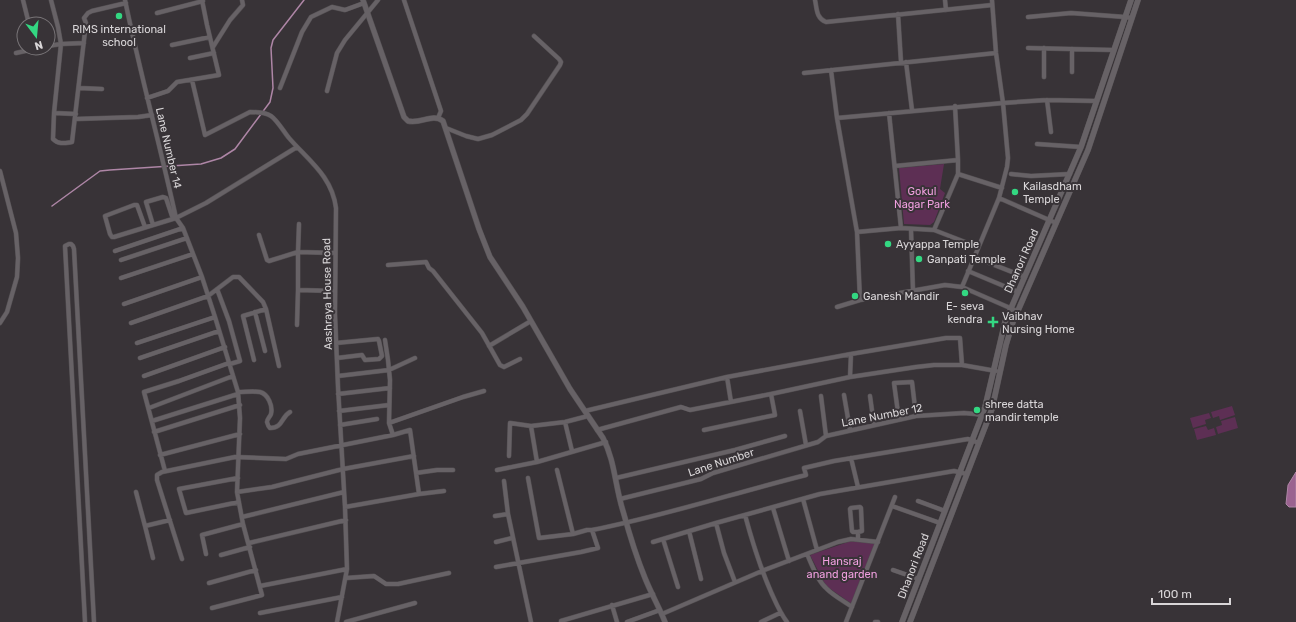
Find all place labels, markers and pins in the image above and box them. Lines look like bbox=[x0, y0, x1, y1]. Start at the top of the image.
marker: RIMS international school bbox=[114, 11, 124, 21]
place label: RIMS international school bbox=[72, 23, 166, 49]
place label: Kailasdham Temple bbox=[1023, 180, 1082, 206]
marker: Kailasdham Temple bbox=[1010, 187, 1020, 197]
place label: Ayyappa Temple bbox=[896, 238, 979, 251]
marker: Ayyappa Temple bbox=[883, 239, 893, 249]
place label: Ganpati Temple bbox=[927, 253, 1006, 266]
marker: Ganpati Temple bbox=[914, 254, 924, 264]
marker: E- seva kendra bbox=[960, 288, 970, 298]
place label: Ganesh Mandir bbox=[863, 290, 940, 303]
marker: Ganesh Mandir bbox=[850, 291, 860, 301]
place label: E- seva kendra bbox=[946, 300, 984, 326]
place label: Vaibhav Nursing Home bbox=[1002, 310, 1075, 336]
marker: Vaibhav Nursing Home bbox=[987, 316, 999, 328]
place label: shree datta mandir temple bbox=[985, 398, 1059, 424]
marker: shree datta mandir temple bbox=[972, 405, 982, 415]

